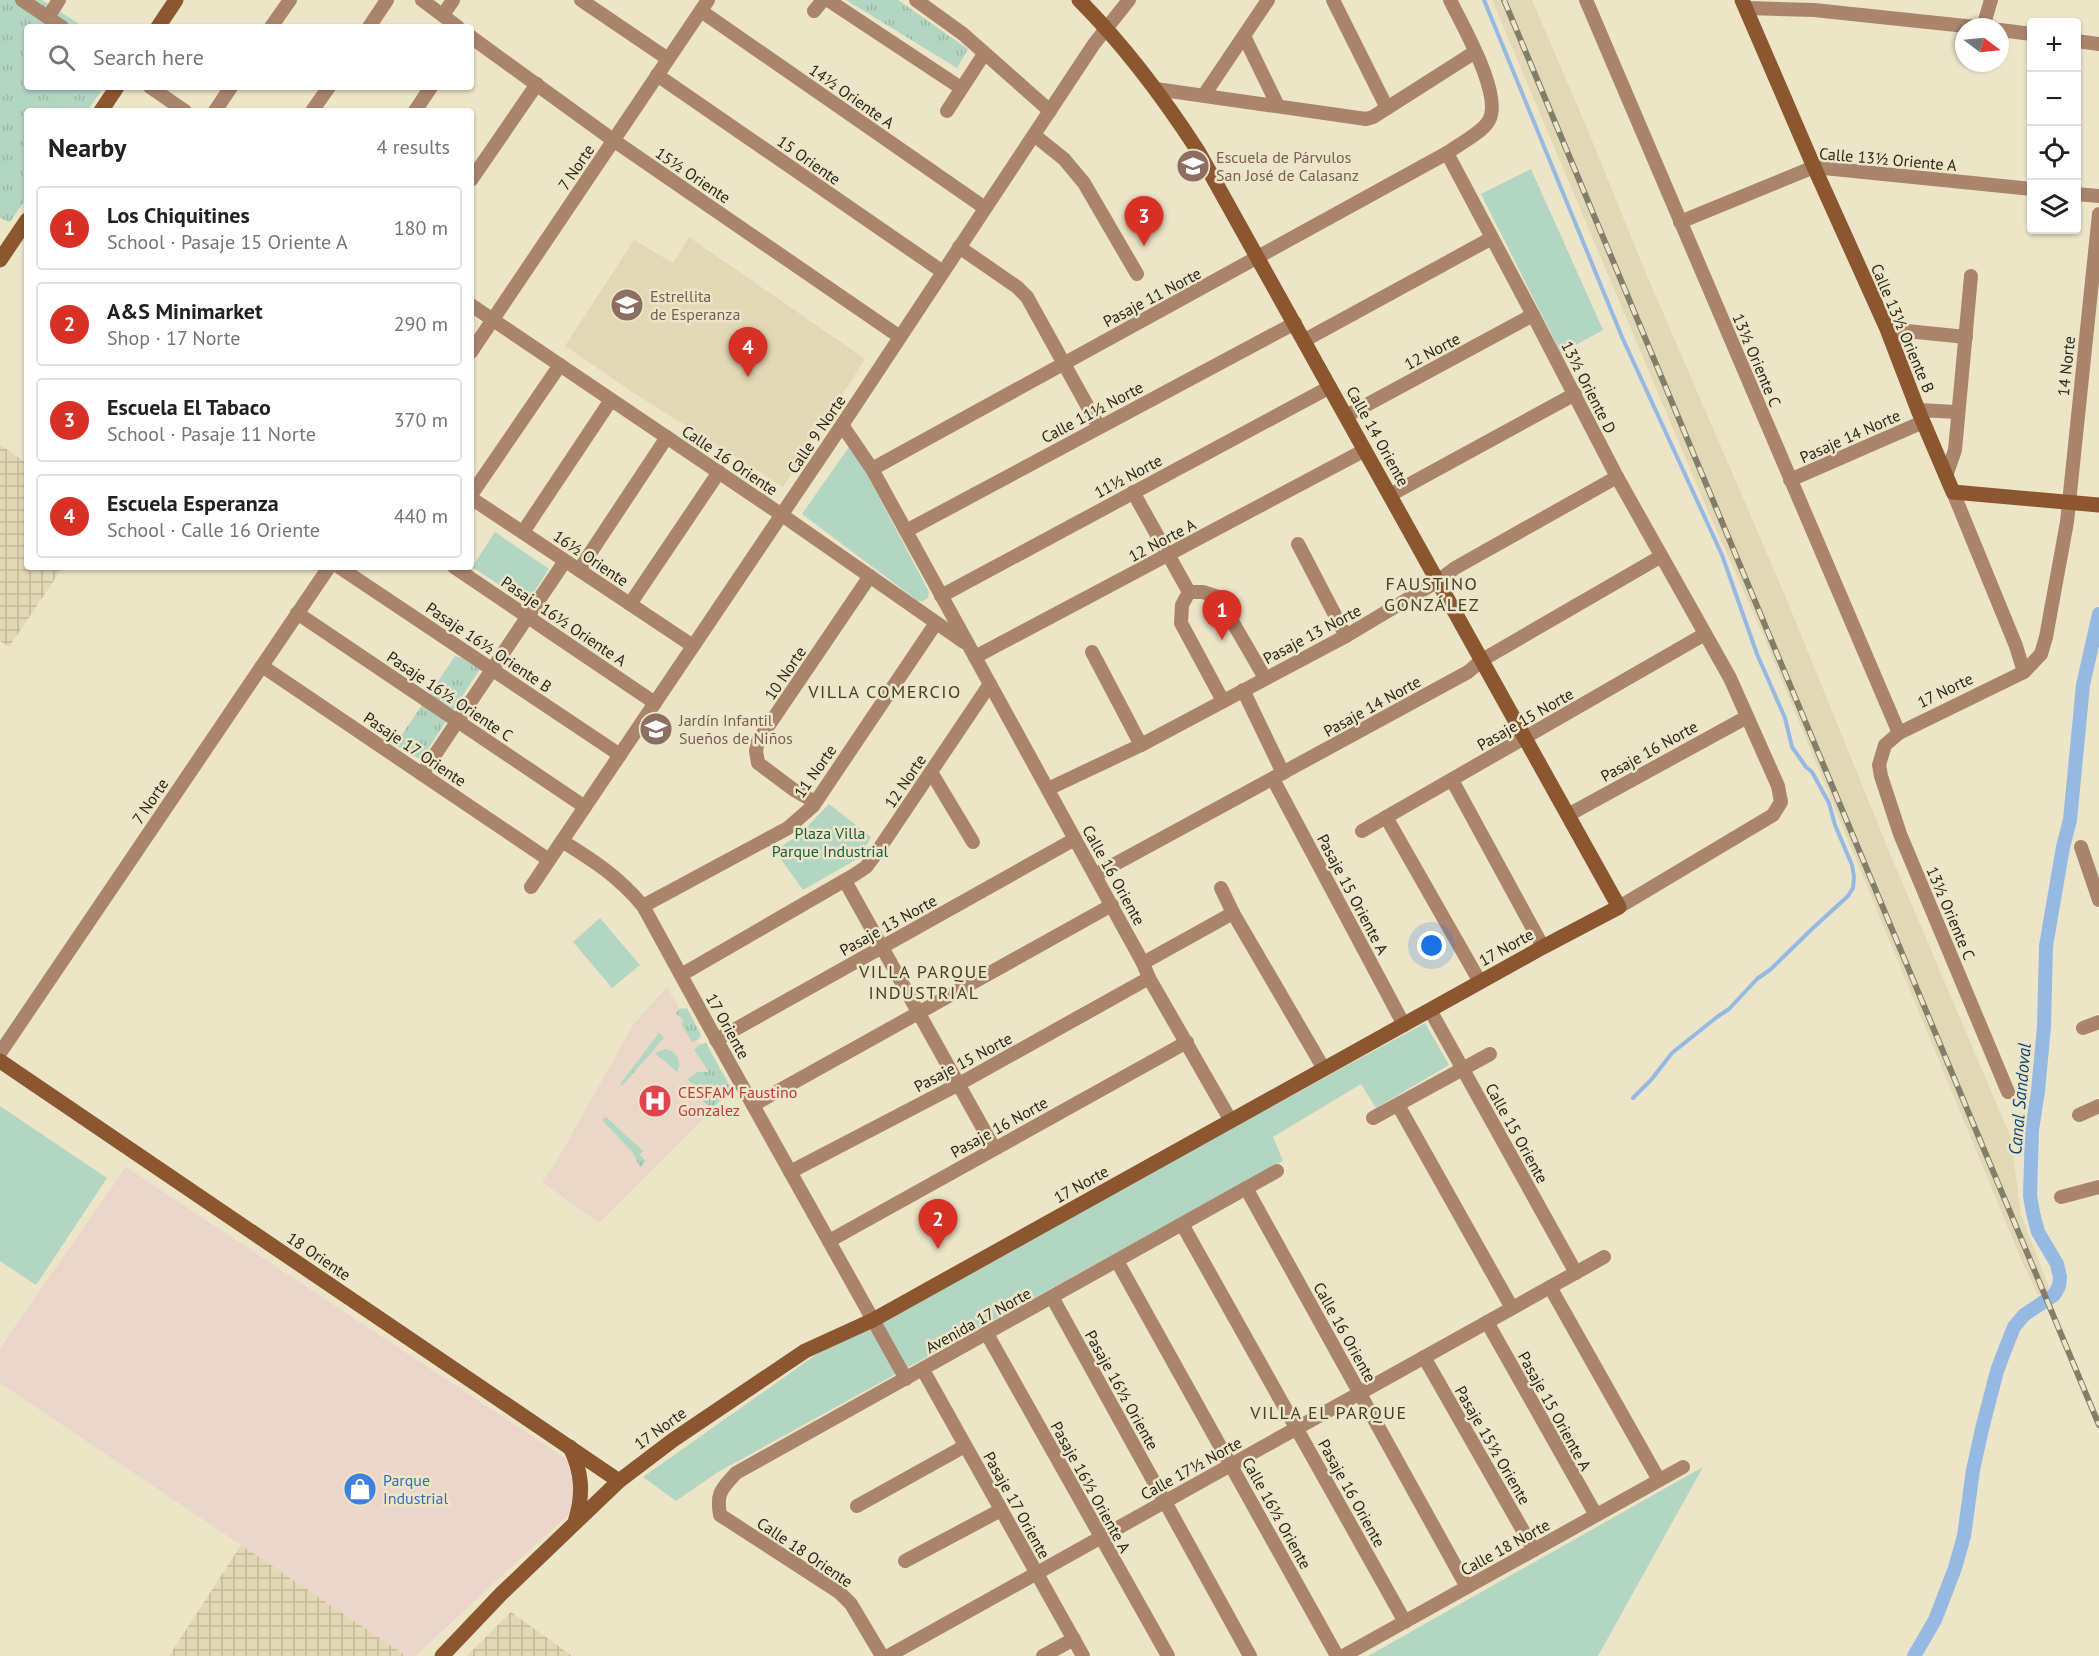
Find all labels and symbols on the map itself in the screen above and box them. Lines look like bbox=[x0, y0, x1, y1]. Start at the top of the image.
north arrow bbox=[1955, 18, 2009, 72]
street label: 14½ Oriente A bbox=[806, 59, 899, 133]
street label: 15 Oriente bbox=[774, 131, 844, 189]
street label: 7 Norte bbox=[554, 140, 598, 194]
street label: 15½ Oriente bbox=[652, 143, 734, 207]
street label: Calle 13½ Oriente A bbox=[1818, 143, 1958, 175]
place label: Escuela de Párvulos San José de Calasanz bbox=[1216, 147, 1359, 185]
school or university icon: Escuela de Párvulos San José de Calasanz bbox=[1175, 148, 1211, 184]
pin: 3 bbox=[1124, 196, 1164, 246]
street label: Calle 13½ Oriente B bbox=[1867, 260, 1939, 396]
street label: Pasaje 11 Norte bbox=[1100, 263, 1204, 331]
place label: Estrellita de Esperanza bbox=[650, 286, 740, 324]
school or university icon: Estrellita de Esperanza bbox=[609, 287, 645, 323]
street label: 13½ Oriente C bbox=[1728, 310, 1786, 410]
pin: 4 bbox=[728, 328, 768, 377]
street label: 12 Norte bbox=[1401, 328, 1463, 374]
street label: 14 Norte bbox=[2053, 335, 2079, 397]
street label: 13½ Oriente D bbox=[1557, 337, 1621, 437]
street label: Calle 11½ Norte bbox=[1038, 377, 1146, 447]
street label: Calle 14 Oriente bbox=[1342, 383, 1414, 489]
street label: Calle 9 Norte bbox=[782, 391, 850, 477]
street label: Pasaje 14 Norte bbox=[1797, 405, 1903, 467]
street label: Calle 16 Oriente bbox=[678, 421, 782, 499]
street label: 11½ Norte bbox=[1091, 450, 1165, 502]
street label: 12 Norte A bbox=[1125, 514, 1200, 566]
street label: 16½ Oriente bbox=[550, 526, 632, 590]
street label: Pasaje 16½ Oriente A bbox=[497, 572, 631, 671]
district label: FAUSTINO GONZÁLEZ bbox=[1384, 572, 1480, 616]
pin: 1 bbox=[1202, 590, 1242, 640]
street label: Pasaje 16½ Oriente B bbox=[422, 597, 556, 697]
street label: Pasaje 13 Norte bbox=[1260, 600, 1364, 668]
street label: 10 Norte bbox=[760, 642, 810, 704]
street label: Pasaje 16½ Oriente C bbox=[383, 647, 517, 745]
street label: 17 Norte bbox=[1914, 668, 1976, 712]
street label: Pasaje 14 Norte bbox=[1320, 671, 1424, 741]
district label: VILLA COMERCIO bbox=[807, 680, 962, 703]
street label: Pasaje 15 Norte bbox=[1473, 683, 1577, 755]
street label: Pasaje 17 Oriente bbox=[360, 707, 470, 791]
place label: Jardín Infantil Sueños de Niños bbox=[678, 710, 793, 748]
school or university icon: Jardín Infantil Sueños de Niños bbox=[638, 711, 674, 747]
street label: Pasaje 16 Norte bbox=[1597, 716, 1701, 786]
street label: 11 Norte bbox=[789, 741, 841, 801]
street label: 12 Norte bbox=[880, 750, 930, 812]
street label: 7 Norte bbox=[128, 774, 172, 828]
street label: Calle 16 Oriente bbox=[1078, 822, 1150, 928]
park label: Plaza Villa Parque Industrial bbox=[772, 823, 889, 861]
street label: Pasaje 15 Oriente A bbox=[1313, 830, 1393, 958]
street label: 13½ Oriente C bbox=[1922, 863, 1980, 963]
street label: Pasaje 13 Norte bbox=[836, 890, 940, 960]
street label: 17 Norte bbox=[1475, 924, 1537, 970]
your location bbox=[1417, 931, 1446, 960]
district label: VILLA PARQUE INDUSTRIAL bbox=[858, 960, 989, 1004]
street label: 17 Oriente bbox=[702, 990, 754, 1062]
street label: Pasaje 15 Norte bbox=[911, 1028, 1015, 1096]
water label: Canal Sandoval bbox=[2003, 1042, 2036, 1156]
street label: Calle 15 Oriente bbox=[1481, 1080, 1553, 1186]
place label: CESFAM Faustino Gonzalez bbox=[678, 1082, 797, 1120]
hospital icon: CESFAM Faustino Gonzalez bbox=[637, 1083, 673, 1119]
street label: Pasaje 16 Norte bbox=[947, 1092, 1051, 1162]
street label: 17 Norte bbox=[1050, 1161, 1112, 1207]
pin: 2 bbox=[918, 1200, 958, 1249]
street label: 18 Oriente bbox=[283, 1227, 355, 1285]
street label: Calle 16 Oriente bbox=[1309, 1279, 1381, 1385]
street label: Avenida 17 Norte bbox=[922, 1283, 1034, 1357]
street label: Pasaje 16½ Oriente bbox=[1081, 1327, 1163, 1453]
street label: Pasaje 15 Oriente A bbox=[1514, 1348, 1596, 1475]
street label: Pasaje 15½ Oriente bbox=[1451, 1382, 1535, 1508]
district label: VILLA EL PARQUE bbox=[1249, 1401, 1408, 1424]
street label: 17 Norte bbox=[630, 1402, 690, 1454]
street label: Pasaje 16½ Oriente A bbox=[1047, 1418, 1136, 1557]
street label: Calle 17½ Norte bbox=[1137, 1432, 1245, 1504]
street label: Pasaje 16 Oriente bbox=[1314, 1436, 1390, 1550]
street label: Pasaje 17 Oriente bbox=[979, 1448, 1055, 1562]
street label: Calle 16½ Oriente bbox=[1238, 1454, 1316, 1572]
place label: Parque Industrial bbox=[383, 1470, 448, 1508]
shop icon: Parque Industrial bbox=[342, 1471, 378, 1507]
street label: Calle 18 Oriente bbox=[753, 1513, 857, 1591]
street label: Calle 18 Norte bbox=[1457, 1514, 1553, 1580]

